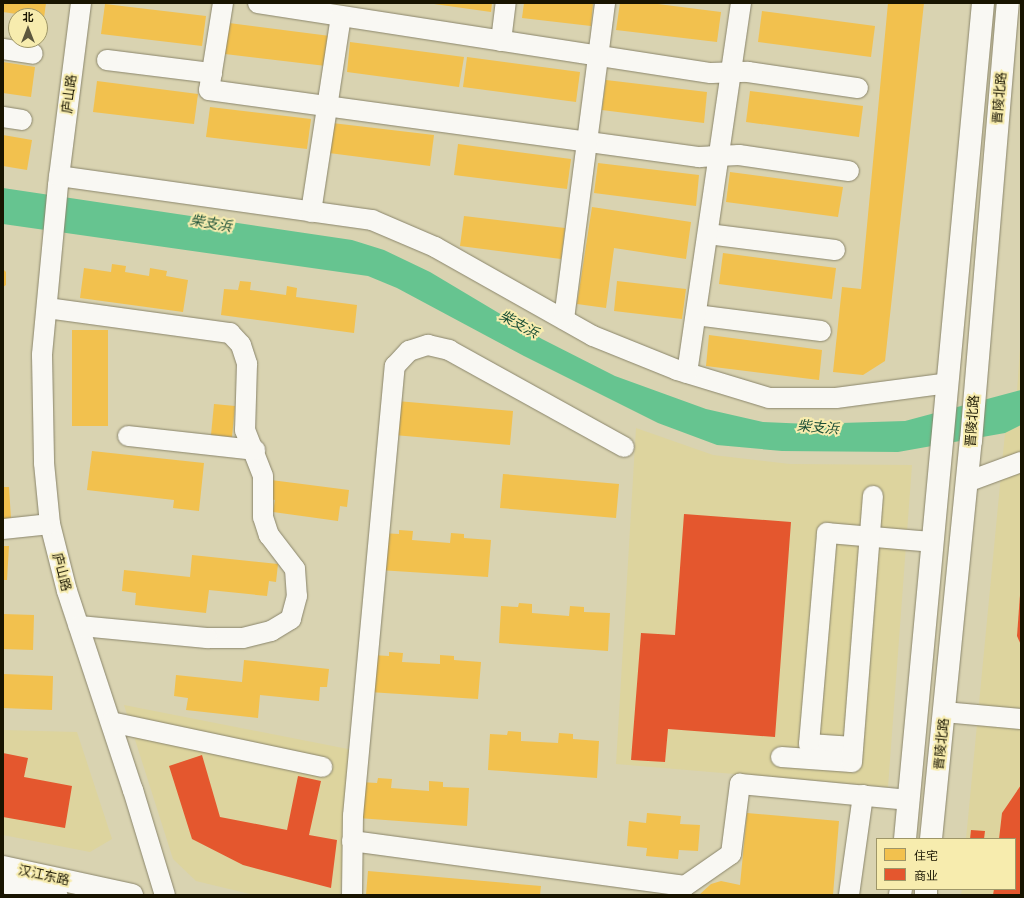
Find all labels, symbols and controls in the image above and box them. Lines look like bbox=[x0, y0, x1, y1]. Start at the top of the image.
north arrow bbox=[8, 8, 48, 48]
text: 北 bbox=[23, 10, 34, 24]
street label: 晋陵北路 bbox=[989, 71, 1009, 125]
street label: 庐山路 bbox=[59, 74, 79, 114]
water label: 柴支浜 bbox=[189, 211, 233, 235]
water label: 柴支浜 bbox=[497, 307, 541, 341]
street label: 晋陵北路 bbox=[962, 395, 982, 447]
water label: 柴支浜 bbox=[796, 417, 840, 437]
street label: 庐山路 bbox=[49, 551, 75, 593]
street label: 晋陵北路 bbox=[931, 717, 951, 771]
legend bbox=[876, 838, 1016, 890]
text: 住宅 bbox=[914, 848, 938, 863]
street label: 汉江东路 bbox=[17, 862, 71, 888]
text: 商业 bbox=[914, 868, 938, 883]

